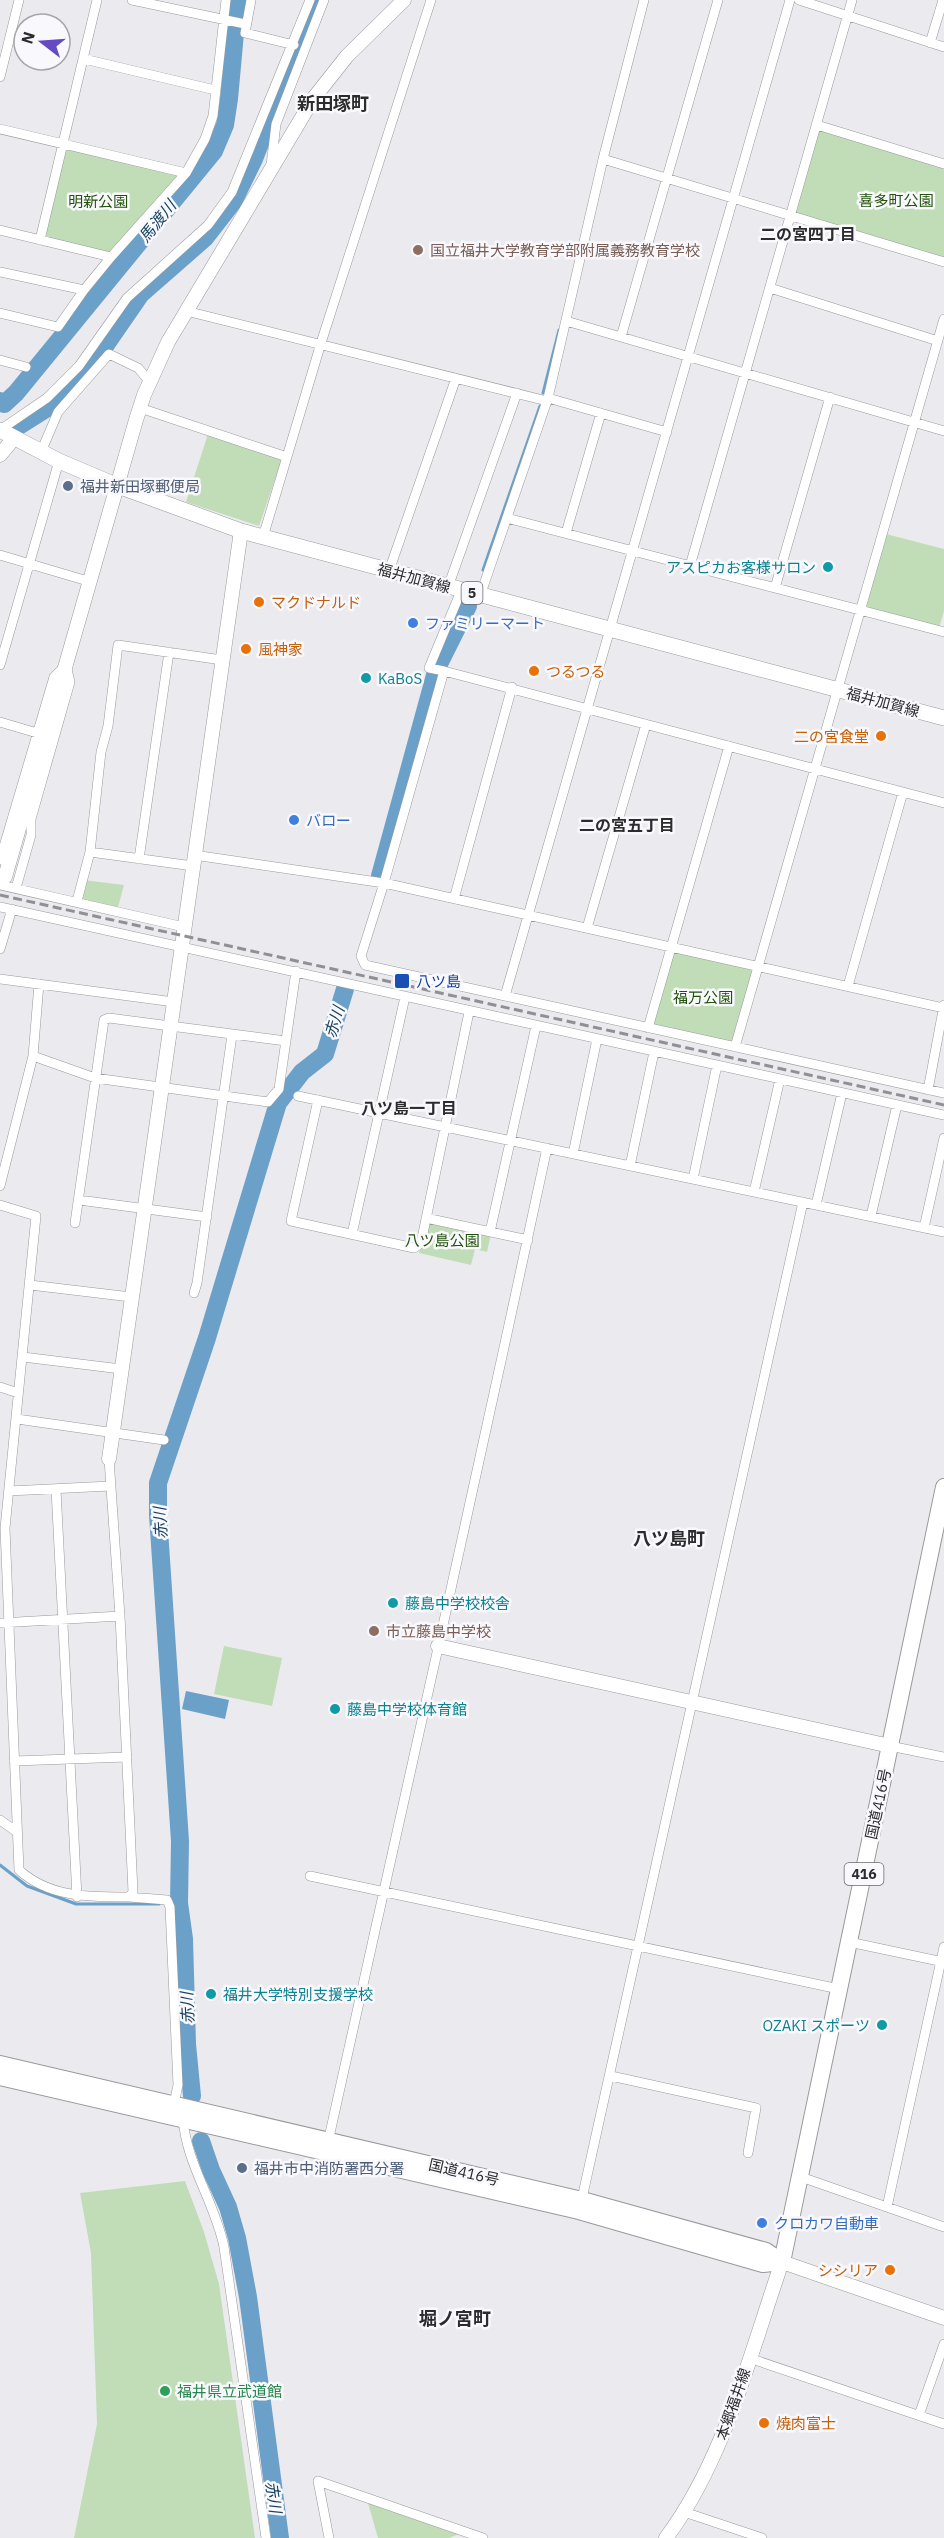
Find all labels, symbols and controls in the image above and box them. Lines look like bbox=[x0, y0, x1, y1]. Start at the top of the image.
north arrow bbox=[12, 12, 72, 72]
text: N bbox=[16, 29, 39, 46]
district label: 新田塚町 bbox=[297, 92, 369, 115]
park label: 喜多町公園 bbox=[858, 191, 934, 210]
park label: 明新公園 bbox=[68, 192, 128, 211]
water label: 馬渡川 bbox=[134, 195, 181, 246]
district label: 二の宮四丁目 bbox=[760, 224, 856, 244]
place label: 国立福井大学教育学部附属義務教育学校 bbox=[430, 241, 700, 260]
marker: 国立福井大学教育学部附属義務教育学校 bbox=[411, 243, 425, 257]
place label: 福井新田塚郵便局 bbox=[80, 477, 200, 496]
marker: 福井新田塚郵便局 bbox=[61, 479, 75, 493]
place label: アスピカお客様サロン bbox=[666, 558, 816, 577]
street label: 福井加賀線 bbox=[375, 559, 453, 597]
marker: アスピカお客様サロン bbox=[821, 560, 835, 574]
road number: 5 bbox=[462, 582, 482, 604]
place label: マクドナルド bbox=[271, 593, 361, 612]
marker: マクドナルド bbox=[252, 595, 266, 609]
place label: ファミリーマート bbox=[425, 614, 545, 633]
marker: ファミリーマート bbox=[406, 616, 420, 630]
place label: 風神家 bbox=[258, 640, 303, 659]
marker: 風神家 bbox=[239, 642, 253, 656]
place label: つるつる bbox=[546, 662, 605, 681]
marker: つるつる bbox=[527, 664, 541, 678]
place label: KaBoS bbox=[378, 669, 422, 688]
marker: KaBoS bbox=[359, 671, 373, 685]
street label: 福井加賀線 bbox=[844, 683, 922, 721]
place label: 二の宮食堂 bbox=[794, 727, 869, 746]
marker: 二の宮食堂 bbox=[874, 729, 888, 743]
place label: バロー bbox=[306, 811, 351, 830]
marker: バロー bbox=[287, 813, 301, 827]
district label: 二の宮五丁目 bbox=[579, 815, 675, 835]
marker: 八ツ島 bbox=[393, 972, 411, 990]
place label: 八ツ島 bbox=[416, 972, 461, 991]
park label: 福万公園 bbox=[673, 988, 733, 1007]
water label: 赤川 bbox=[320, 1002, 349, 1040]
district label: 八ツ島一丁目 bbox=[361, 1098, 457, 1118]
park label: 八ツ島公園 bbox=[404, 1231, 480, 1250]
water label: 赤川 bbox=[149, 1505, 171, 1540]
district label: 八ツ島町 bbox=[633, 1527, 705, 1550]
place label: 藤島中学校校舎 bbox=[405, 1594, 510, 1613]
marker: 藤島中学校校舎 bbox=[386, 1596, 400, 1610]
place label: 市立藤島中学校 bbox=[386, 1622, 491, 1641]
marker: 市立藤島中学校 bbox=[367, 1624, 381, 1638]
place label: 藤島中学校体育館 bbox=[347, 1700, 467, 1719]
marker: 藤島中学校体育館 bbox=[328, 1702, 342, 1716]
street label: 国道416号 bbox=[861, 1767, 895, 1841]
road number: 416 bbox=[844, 1863, 884, 1885]
place label: 福井大学特別支援学校 bbox=[223, 1985, 373, 2004]
marker: 福井大学特別支援学校 bbox=[204, 1987, 218, 2001]
water label: 赤川 bbox=[176, 1990, 198, 2025]
place label: OZAKI スポーツ bbox=[763, 2016, 870, 2035]
marker: OZAKI スポーツ bbox=[875, 2018, 889, 2032]
street label: 国道416号 bbox=[427, 2155, 501, 2189]
place label: 福井市中消防署西分署 bbox=[254, 2159, 404, 2178]
marker: 福井市中消防署西分署 bbox=[235, 2161, 249, 2175]
place label: クロカワ自動車 bbox=[774, 2214, 879, 2233]
marker: クロカワ自動車 bbox=[755, 2216, 769, 2230]
place label: シシリア bbox=[818, 2261, 878, 2280]
marker: シシリア bbox=[883, 2263, 897, 2277]
district label: 堀ノ宮町 bbox=[419, 2307, 491, 2330]
street label: 本郷福井線 bbox=[712, 2365, 754, 2443]
place label: 福井県立武道館 bbox=[177, 2382, 282, 2401]
marker: 福井県立武道館 bbox=[158, 2384, 172, 2398]
place label: 焼肉富士 bbox=[776, 2414, 836, 2433]
marker: 焼肉富士 bbox=[757, 2416, 771, 2430]
water label: 赤川 bbox=[262, 2480, 286, 2516]

